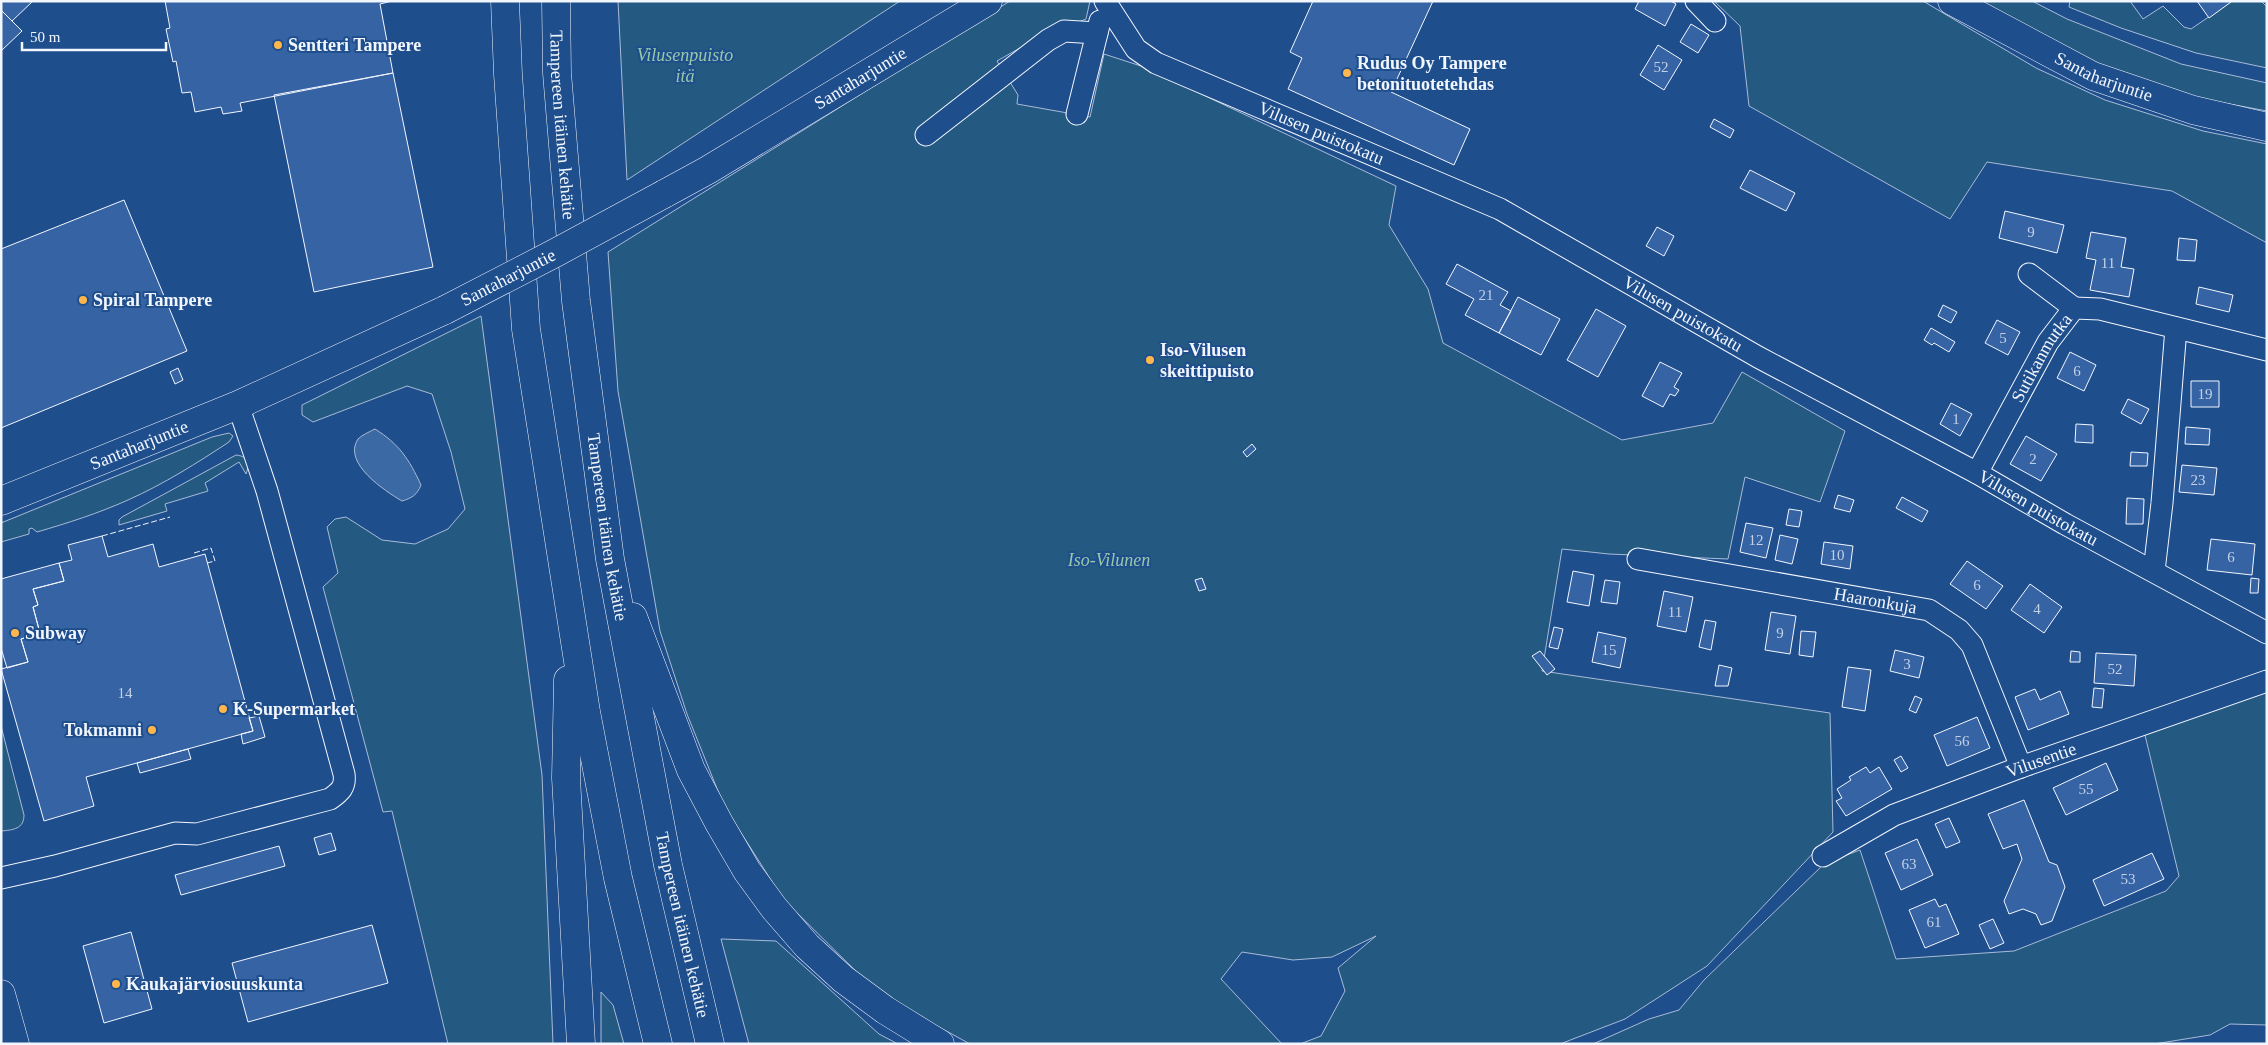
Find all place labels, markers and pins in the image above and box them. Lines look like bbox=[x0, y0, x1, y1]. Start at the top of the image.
place label: Sentteri Tampere bbox=[288, 35, 421, 55]
marker: Sentteri Tampere bbox=[272, 39, 284, 51]
place label: Rudus Oy Tampere betonituotetehdas bbox=[1357, 53, 1507, 94]
marker: Rudus Oy Tampere betonituotetehdas bbox=[1341, 67, 1353, 79]
place label: Spiral Tampere bbox=[93, 290, 212, 310]
marker: Spiral Tampere bbox=[77, 294, 89, 306]
place label: Iso-Vilusen skeittipuisto bbox=[1160, 340, 1254, 381]
marker: Iso-Vilusen skeittipuisto bbox=[1144, 354, 1156, 366]
place label: Subway bbox=[25, 623, 86, 643]
marker: Subway bbox=[9, 627, 21, 639]
place label: K-Supermarket bbox=[233, 699, 355, 719]
marker: K-Supermarket bbox=[217, 703, 229, 715]
place label: Tokmanni bbox=[64, 720, 142, 740]
marker: Tokmanni bbox=[146, 724, 158, 736]
place label: Kaukajärviosuuskunta bbox=[126, 974, 303, 994]
marker: Kaukajärviosuuskunta bbox=[110, 978, 122, 990]

